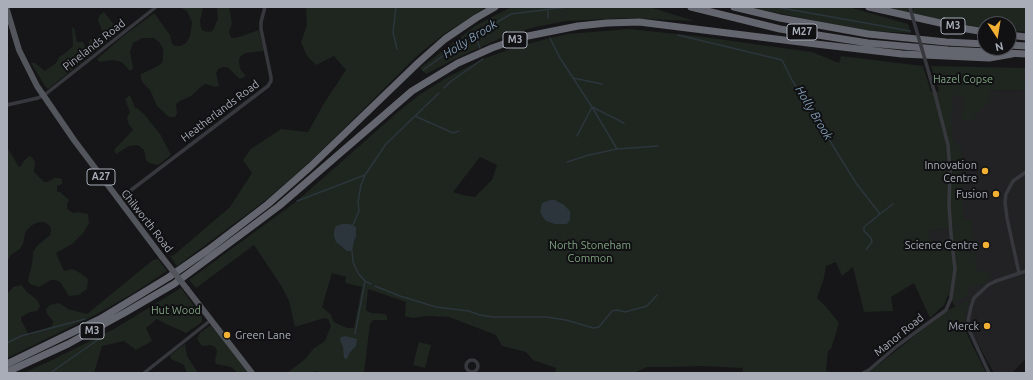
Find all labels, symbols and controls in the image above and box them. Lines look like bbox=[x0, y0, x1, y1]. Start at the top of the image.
north arrow bbox=[977, 16, 1017, 56]
street label: Pinelands Road bbox=[60, 17, 128, 73]
water label: Holly Brook bbox=[440, 17, 500, 61]
road number: M3 bbox=[941, 18, 965, 34]
road number: M27 bbox=[787, 24, 817, 40]
road number: M3 bbox=[503, 32, 527, 48]
text: N bbox=[994, 40, 1005, 53]
park label: Hazel Copse bbox=[933, 72, 993, 86]
street label: Heatherlands Road bbox=[178, 77, 262, 145]
water label: Holly Brook bbox=[792, 83, 836, 143]
place label: Innovation Centre bbox=[924, 158, 977, 184]
marker: Innovation Centre bbox=[980, 166, 990, 176]
road number: A27 bbox=[87, 169, 115, 185]
street label: Chilworth Road bbox=[118, 187, 176, 255]
place label: Fusion bbox=[956, 187, 988, 201]
marker: Fusion bbox=[991, 189, 1001, 199]
park label: North Stoneham Common bbox=[549, 238, 631, 264]
place label: Science Centre bbox=[905, 238, 978, 252]
marker: Science Centre bbox=[981, 240, 991, 250]
park label: Hut Wood bbox=[151, 303, 201, 317]
street label: Manor Road bbox=[872, 311, 926, 359]
place label: Merck bbox=[949, 319, 979, 333]
marker: Merck bbox=[982, 321, 992, 331]
road number: M3 bbox=[80, 323, 104, 339]
place label: Green Lane bbox=[235, 328, 291, 342]
marker: Green Lane bbox=[222, 330, 232, 340]

